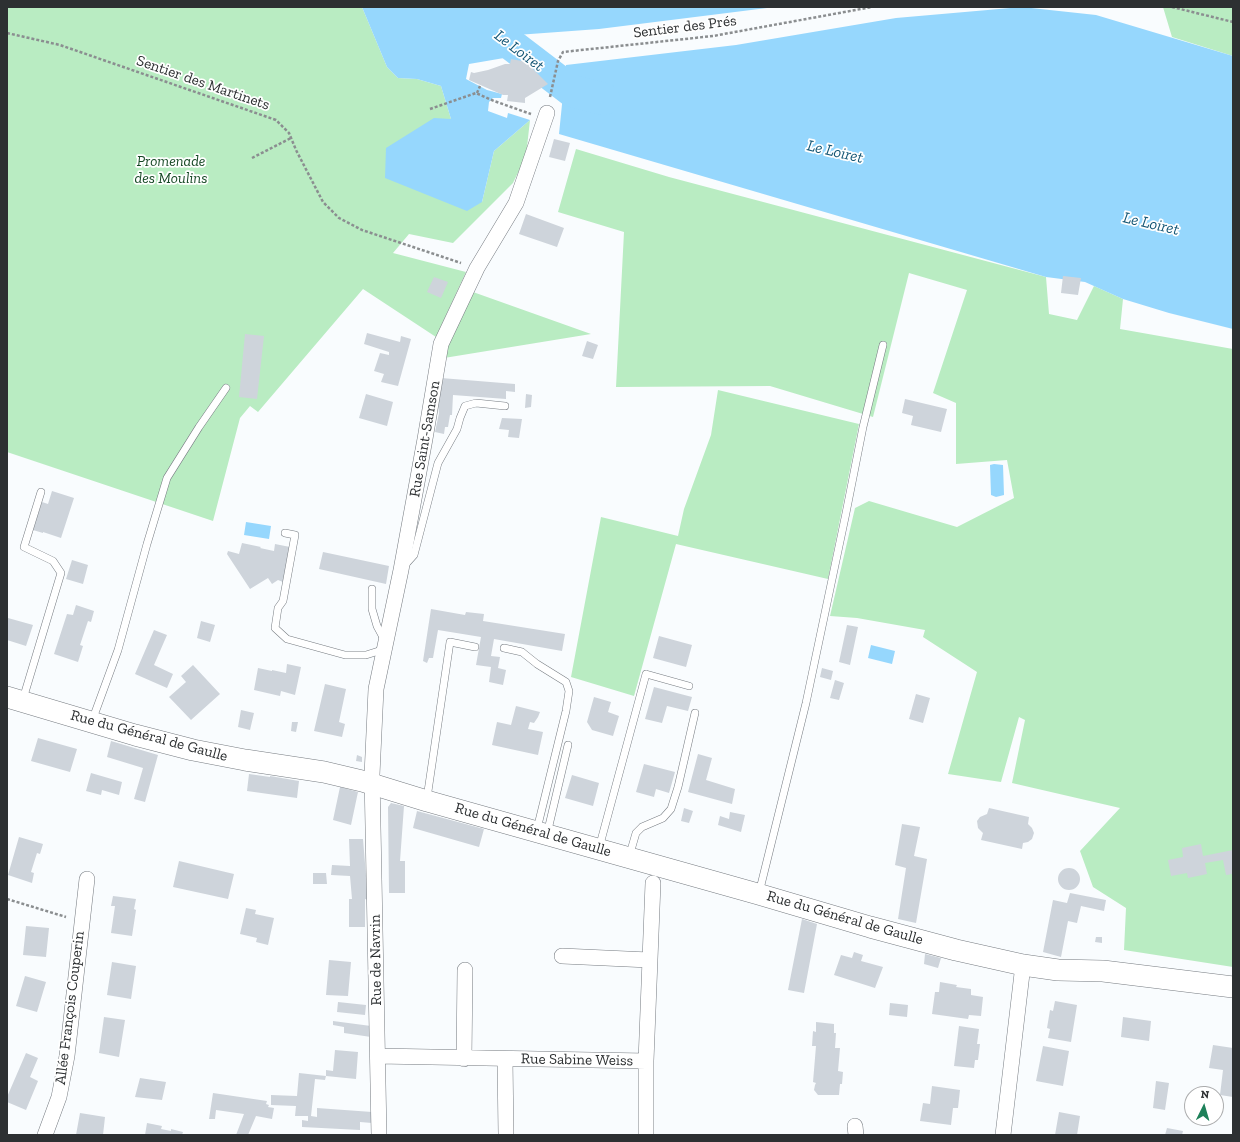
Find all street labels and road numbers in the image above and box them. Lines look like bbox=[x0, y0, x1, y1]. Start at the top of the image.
street label: Sentier des Prés bbox=[632, 12, 738, 42]
street label: Sentier des Martinets bbox=[134, 52, 272, 114]
street label: Rue Saint-Samson bbox=[406, 379, 444, 499]
street label: Rue du Général de Gaulle bbox=[68, 706, 230, 766]
street label: Rue du Général de Gaulle bbox=[453, 799, 613, 861]
street label: Rue du Général de Gaulle bbox=[765, 887, 925, 949]
street label: Rue de Navrin bbox=[366, 914, 386, 1006]
street label: Allée François Couperin bbox=[52, 930, 88, 1086]
street label: Rue Sabine Weiss bbox=[521, 1050, 633, 1070]

